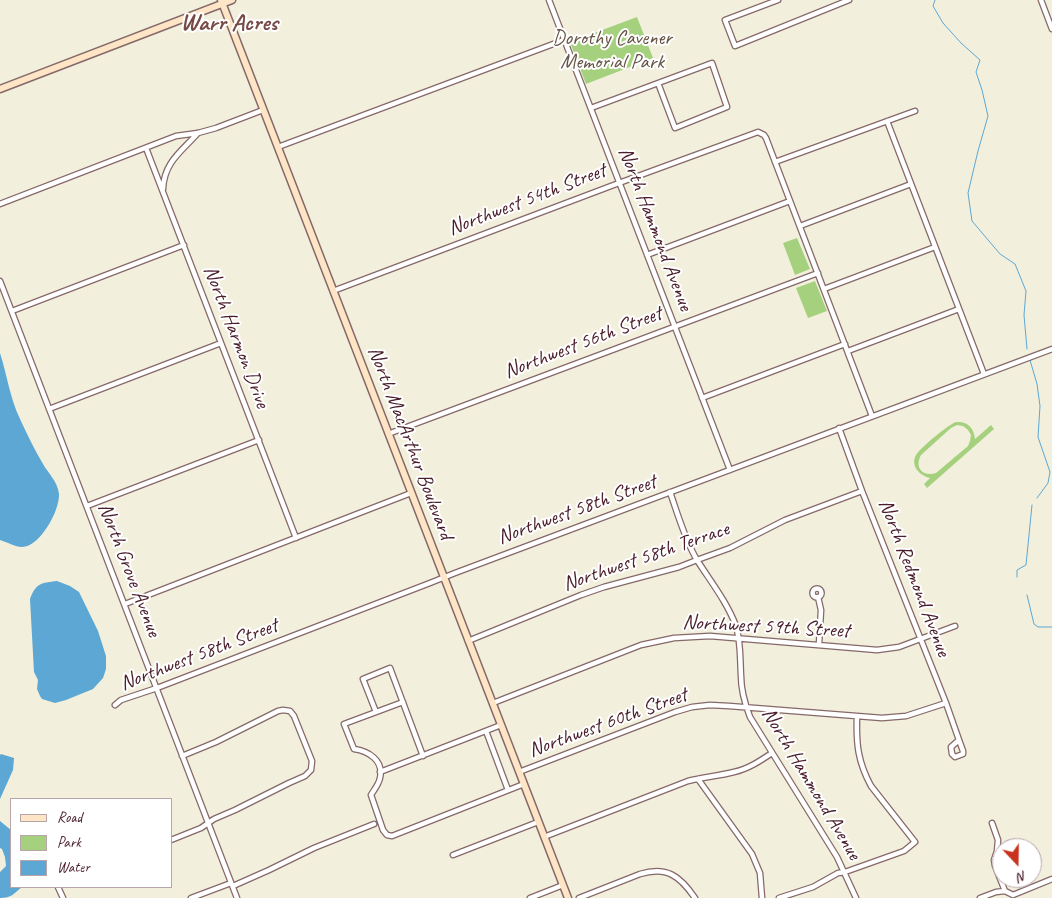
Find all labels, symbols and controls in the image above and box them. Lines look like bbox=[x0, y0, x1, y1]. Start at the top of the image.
district label: Warr Acres bbox=[180, 10, 278, 38]
park label: Dorothy Cavener Memorial Park bbox=[552, 25, 672, 75]
street label: North Hammond Avenue bbox=[612, 144, 698, 314]
street label: Northwest 54th Street bbox=[444, 158, 610, 242]
street label: North Harmon Drive bbox=[197, 262, 275, 412]
street label: Northwest 56th Street bbox=[500, 301, 666, 385]
street label: North MacArthur Boulevard bbox=[362, 343, 458, 543]
street label: Northwest 58th Street bbox=[494, 470, 660, 550]
street label: North Redmond Avenue bbox=[872, 496, 956, 660]
street label: North Grove Avenue bbox=[92, 499, 166, 641]
street label: Northwest 58th Terrace bbox=[560, 517, 732, 597]
street label: Northwest 59th Street bbox=[682, 610, 850, 644]
street label: Northwest 58th Street bbox=[116, 613, 282, 697]
street label: Northwest 60th Street bbox=[525, 683, 691, 763]
street label: North Hammond Avenue bbox=[756, 703, 866, 865]
legend bbox=[10, 798, 172, 888]
text: Road bbox=[57, 808, 82, 827]
text: Park bbox=[57, 833, 81, 852]
north arrow bbox=[992, 838, 1042, 888]
text: Water bbox=[57, 858, 90, 877]
text: N bbox=[1015, 867, 1029, 886]

